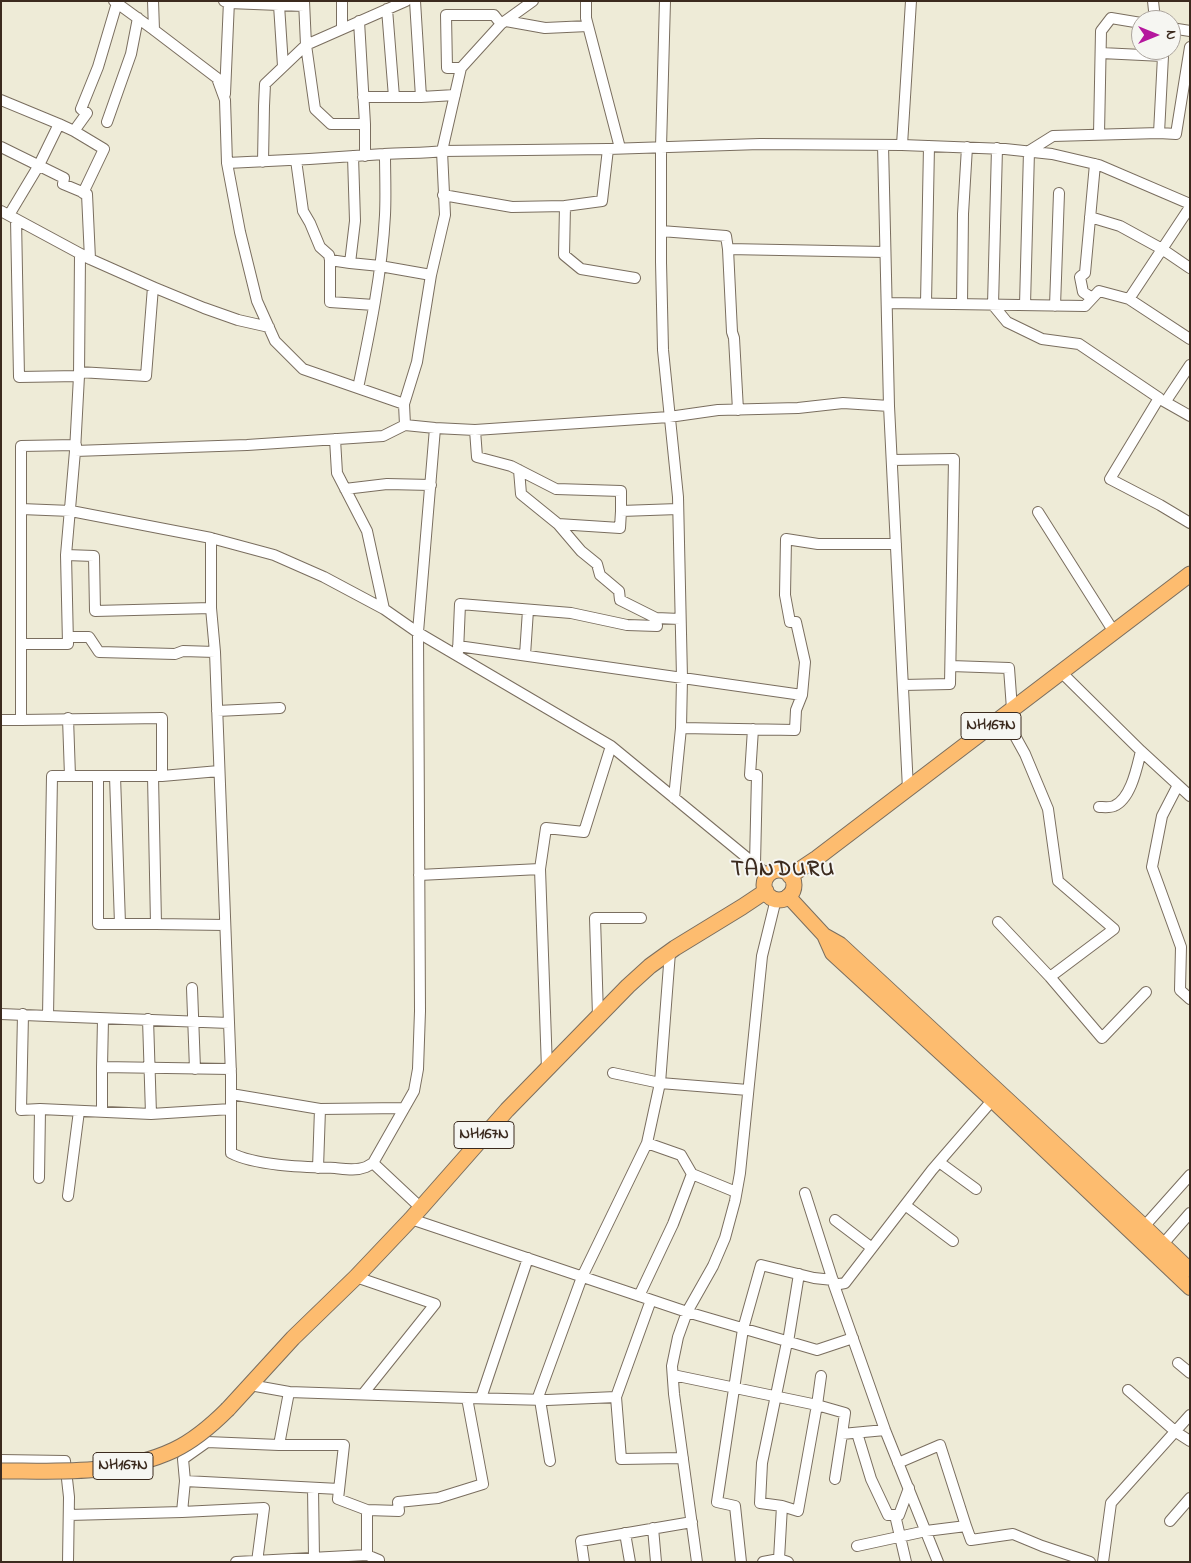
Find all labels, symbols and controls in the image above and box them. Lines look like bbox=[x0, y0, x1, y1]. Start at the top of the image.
north arrow bbox=[1131, 10, 1181, 60]
text: N bbox=[1160, 30, 1181, 40]
road number: NH167N bbox=[961, 712, 1021, 739]
district label: TANDURU bbox=[730, 858, 836, 884]
road number: NH167N bbox=[454, 1122, 514, 1148]
road number: NH167N bbox=[93, 1452, 153, 1480]

